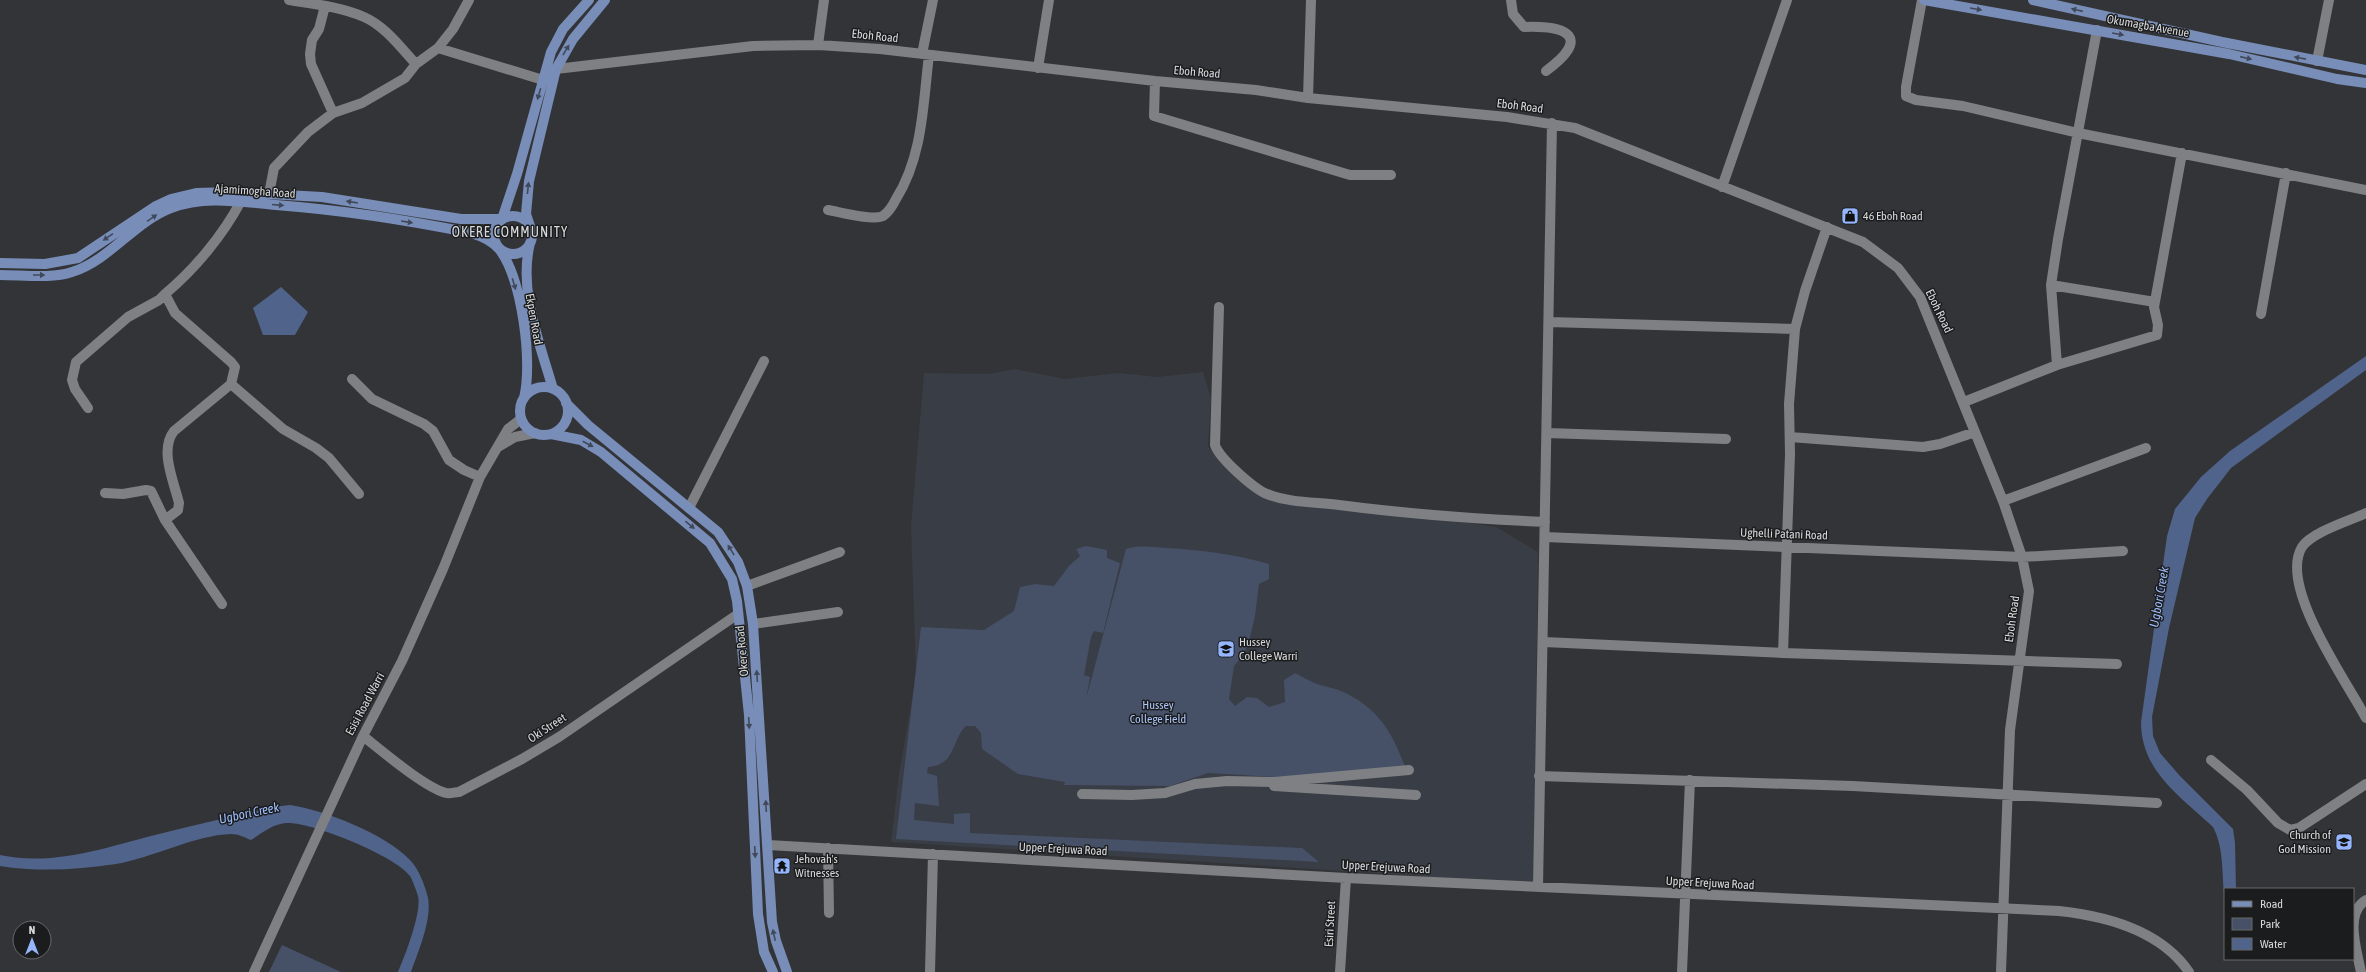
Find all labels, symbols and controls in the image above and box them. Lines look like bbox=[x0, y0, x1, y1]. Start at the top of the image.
one-way arrow bbox=[1970, 6, 1982, 12]
one-way arrow bbox=[2071, 6, 2084, 12]
street label: Okumagba Avenue bbox=[2106, 12, 2190, 40]
street label: Eboh Road bbox=[851, 27, 899, 45]
one-way arrow bbox=[2112, 31, 2124, 37]
one-way arrow bbox=[563, 44, 570, 56]
one-way arrow bbox=[2294, 54, 2306, 60]
one-way arrow bbox=[2239, 55, 2252, 61]
street label: Eboh Road bbox=[1173, 63, 1221, 81]
one-way arrow bbox=[536, 89, 542, 101]
street label: Eboh Road bbox=[1496, 96, 1544, 116]
street label: Ajamimogha Road bbox=[214, 181, 296, 201]
one-way arrow bbox=[525, 182, 531, 194]
one-way arrow bbox=[346, 199, 358, 205]
one-way arrow bbox=[272, 201, 284, 208]
shop icon: 46 Eboh Road bbox=[1840, 206, 1860, 226]
place label: 46 Eboh Road bbox=[1863, 209, 1923, 223]
one-way arrow bbox=[146, 215, 158, 222]
one-way arrow bbox=[401, 219, 413, 225]
district label: OKERE COMMUNITY bbox=[452, 224, 568, 240]
one-way arrow bbox=[103, 233, 114, 241]
one-way arrow bbox=[33, 272, 46, 278]
one-way arrow bbox=[511, 278, 517, 290]
street label: Eboh Road bbox=[1922, 287, 1956, 335]
street label: Ekpen Road bbox=[523, 292, 545, 346]
one-way arrow bbox=[582, 441, 594, 447]
one-way arrow bbox=[684, 521, 695, 529]
street label: Ughelli Patani Road bbox=[1740, 525, 1828, 543]
one-way arrow bbox=[727, 545, 735, 555]
water label: Ugbori Creek bbox=[2146, 565, 2172, 628]
street label: Eboh Road bbox=[2002, 595, 2022, 643]
street label: Okere Road bbox=[733, 625, 751, 677]
place label: Hussey College Warri bbox=[1239, 635, 1298, 663]
school or university icon: Hussey College Warri bbox=[1216, 639, 1236, 659]
street label: Esisi Road Warri bbox=[343, 670, 387, 738]
one-way arrow bbox=[754, 670, 761, 682]
park label: Hussey College Field bbox=[1130, 698, 1186, 726]
street label: Oki Street bbox=[525, 710, 569, 745]
one-way arrow bbox=[746, 717, 752, 730]
water label: Ugbori Creek bbox=[217, 799, 281, 827]
one-way arrow bbox=[762, 800, 769, 812]
place label: Church of God Mission bbox=[2278, 828, 2332, 856]
school or university icon: Church of God Mission bbox=[2334, 832, 2354, 852]
street label: Upper Erejuwa Road bbox=[1018, 840, 1108, 858]
one-way arrow bbox=[752, 846, 759, 858]
place label: Jehovah's Witnesses bbox=[795, 852, 839, 880]
temple icon: Jehovah's Witnesses bbox=[772, 856, 792, 876]
street label: Upper Erejuwa Road bbox=[1341, 858, 1431, 876]
street label: Upper Erejuwa Road bbox=[1665, 874, 1755, 892]
legend bbox=[2224, 888, 2354, 960]
text: Road bbox=[2260, 897, 2283, 911]
street label: Esiri Street bbox=[1322, 900, 1338, 948]
text: Park bbox=[2260, 917, 2281, 931]
north arrow bbox=[12, 920, 52, 960]
text: N bbox=[29, 924, 35, 936]
one-way arrow bbox=[771, 929, 777, 941]
text: Water bbox=[2260, 937, 2287, 951]

